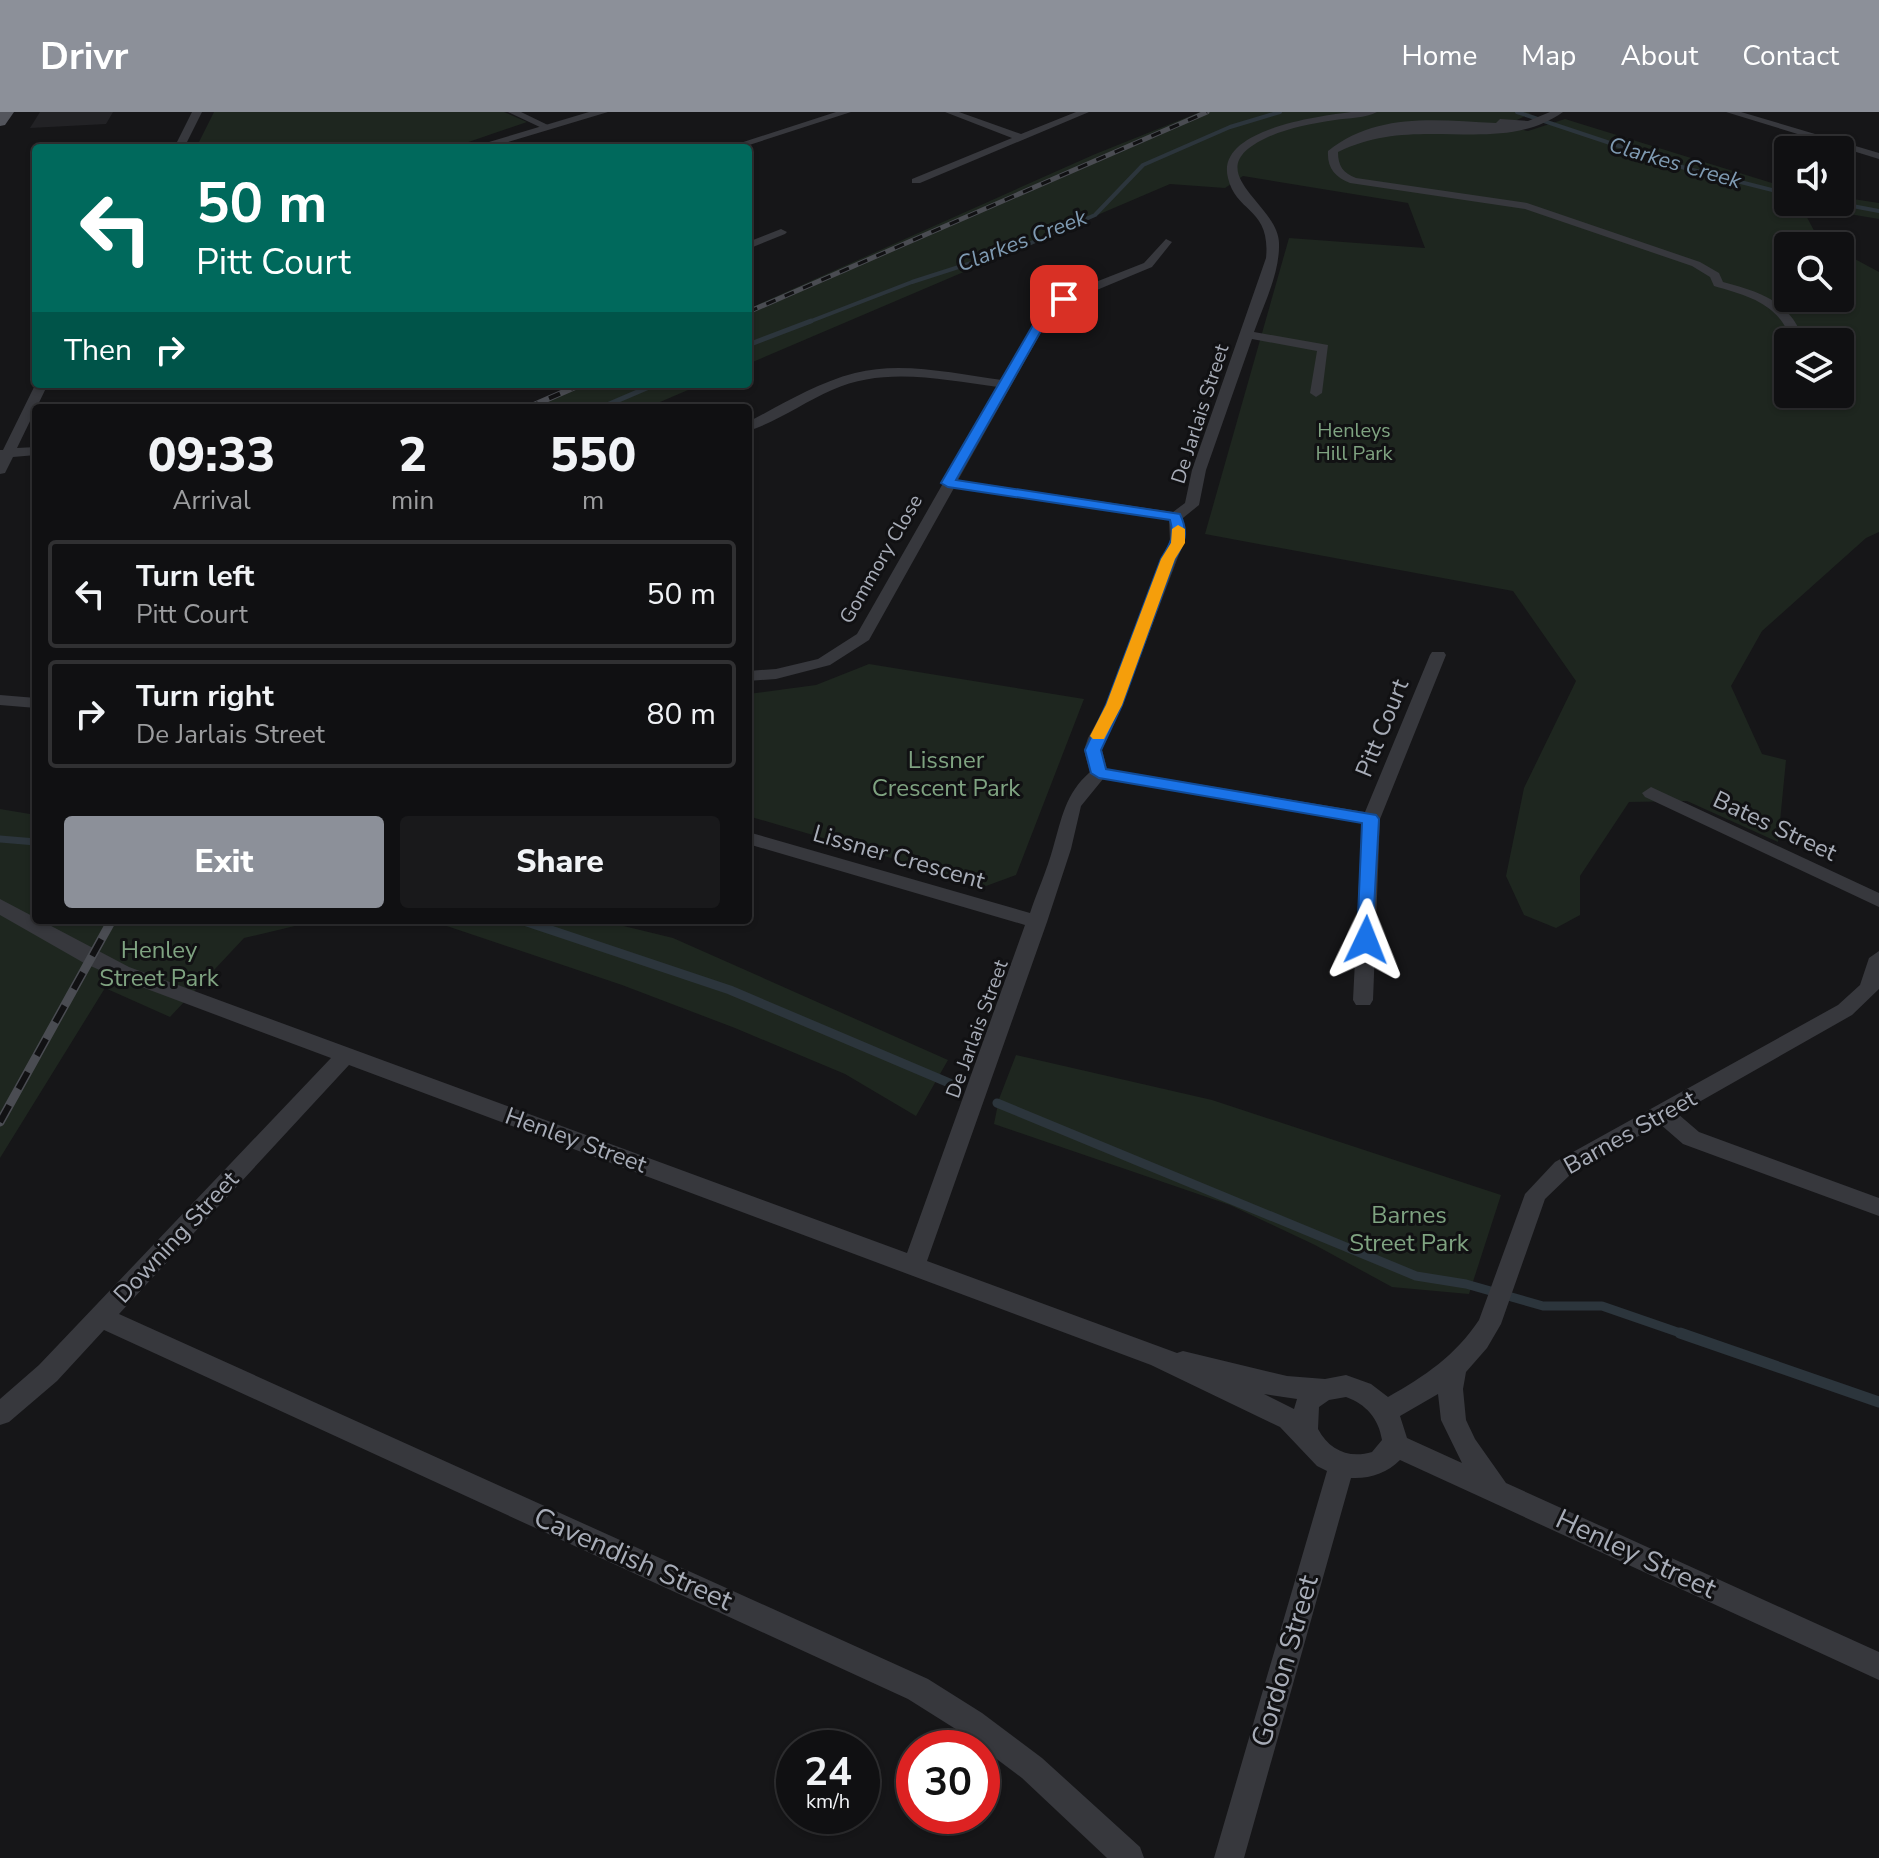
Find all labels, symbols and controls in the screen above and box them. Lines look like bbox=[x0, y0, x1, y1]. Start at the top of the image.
text: Drivr bbox=[40, 31, 128, 82]
text: Home bbox=[1402, 37, 1477, 75]
text: Map bbox=[1521, 37, 1576, 75]
text: About bbox=[1620, 37, 1698, 75]
text: Contact bbox=[1742, 37, 1839, 75]
water label: Clarkes Creek bbox=[1605, 130, 1746, 197]
map controls bbox=[1774, 136, 1854, 408]
button: sound bbox=[1774, 136, 1854, 216]
text: 50 m bbox=[196, 165, 327, 242]
icon: left bbox=[64, 176, 168, 280]
water label: Clarkes Creek bbox=[953, 202, 1092, 279]
button: search bbox=[1774, 232, 1854, 312]
text: Pitt Court bbox=[196, 238, 351, 287]
pin bbox=[1030, 265, 1098, 333]
icon: arrive bbox=[1042, 277, 1086, 321]
icon: right bbox=[148, 328, 192, 372]
button: layers bbox=[1774, 328, 1854, 408]
text: Then bbox=[64, 330, 132, 371]
street label: De Jarlais Street bbox=[1165, 340, 1236, 487]
park label: Henleys Hill Park bbox=[1316, 417, 1393, 467]
text: 09:33 bbox=[148, 422, 275, 488]
text: 2 bbox=[398, 422, 427, 488]
text: 550 bbox=[550, 422, 636, 488]
text: Arrival bbox=[172, 483, 251, 518]
text: min bbox=[391, 483, 434, 518]
text: m bbox=[582, 483, 604, 518]
street label: Gommory Close bbox=[833, 490, 929, 628]
text: Turn left bbox=[136, 556, 254, 597]
icon: left bbox=[68, 572, 112, 616]
text: 50 m bbox=[647, 574, 716, 615]
text: Pitt Court bbox=[136, 597, 248, 632]
street label: Pitt Court bbox=[1348, 674, 1416, 782]
text: Turn right bbox=[136, 676, 274, 717]
icon: right bbox=[68, 692, 112, 736]
text: 80 m bbox=[647, 694, 716, 735]
text: De Jarlais Street bbox=[136, 717, 325, 752]
park label: Lissner Crescent Park bbox=[872, 744, 1021, 804]
street label: Bates Street bbox=[1708, 783, 1843, 869]
button: Exit bbox=[64, 816, 384, 908]
button: Share bbox=[400, 816, 720, 908]
street label: Lissner Crescent bbox=[809, 817, 989, 897]
position arrow bbox=[1324, 898, 1408, 982]
park label: Henley Street Park bbox=[99, 934, 220, 994]
street label: De Jarlais Street bbox=[939, 955, 1015, 1102]
street label: Barnes Street bbox=[1558, 1082, 1703, 1182]
street label: Henley Street bbox=[501, 1100, 652, 1181]
street label: Downing Street bbox=[106, 1164, 246, 1310]
park label: Barnes Street Park bbox=[1349, 1199, 1470, 1259]
street label: Cavendish Street bbox=[528, 1498, 739, 1620]
street label: Henley Street bbox=[1550, 1500, 1723, 1608]
street label: Gordon Street bbox=[1242, 1570, 1328, 1751]
speed limit sign: 30 bbox=[896, 1730, 1000, 1834]
text: 24 bbox=[804, 1745, 852, 1799]
text: km/h bbox=[806, 1788, 850, 1815]

